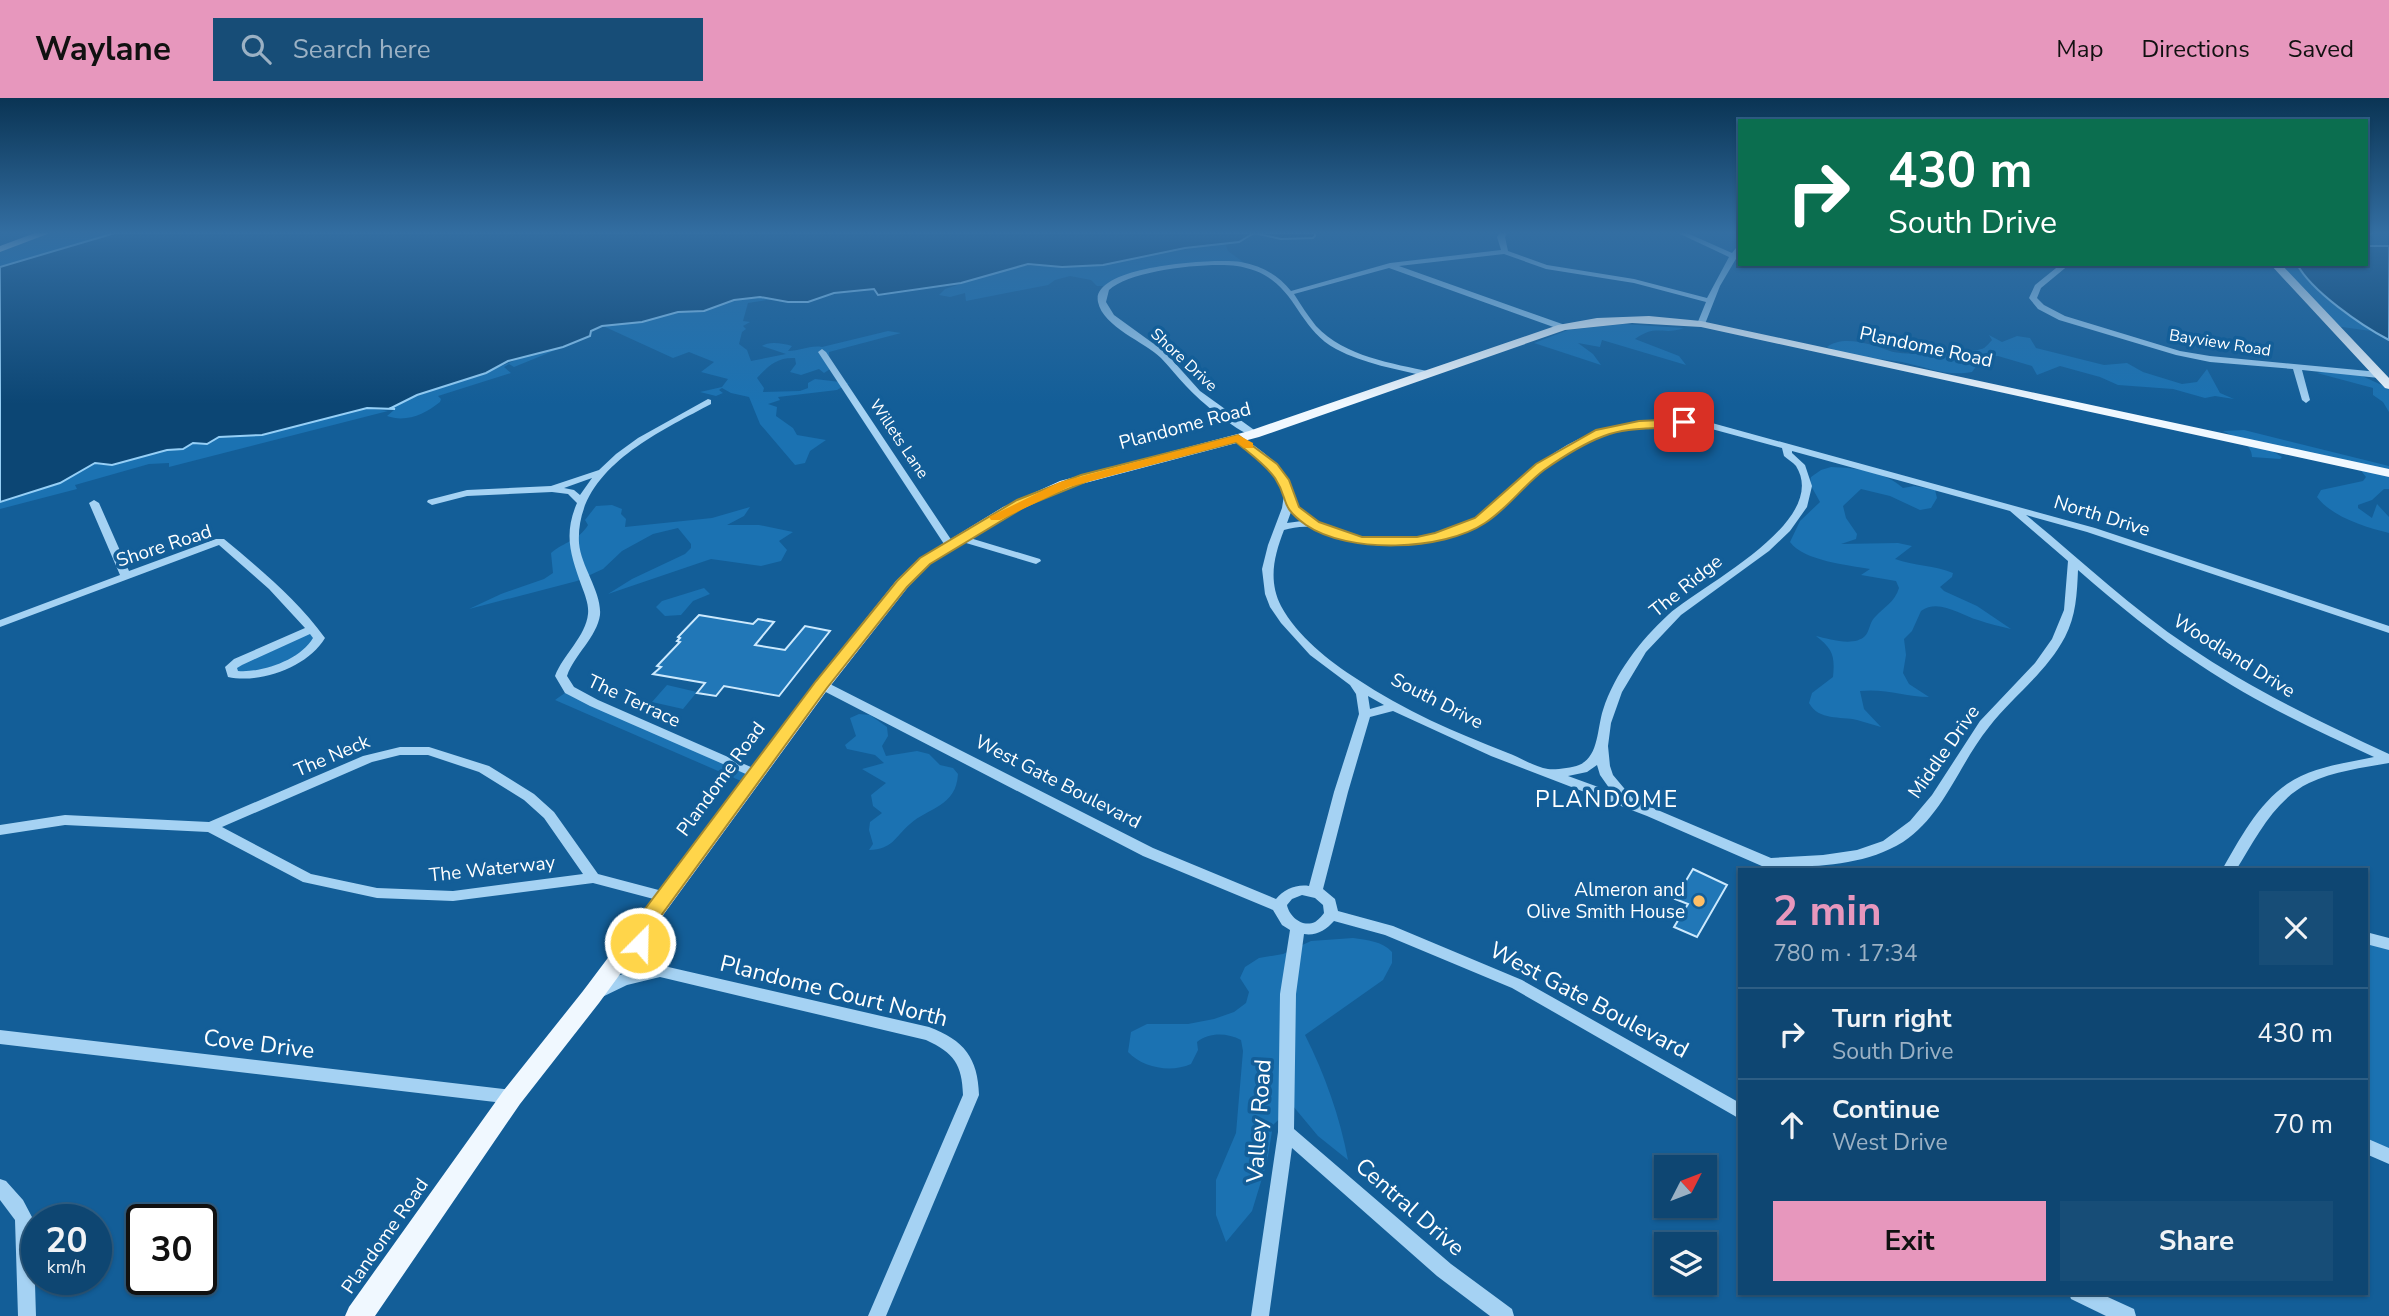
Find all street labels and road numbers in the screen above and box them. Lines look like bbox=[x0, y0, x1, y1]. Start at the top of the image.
street label: Plandome Road bbox=[1857, 320, 1995, 374]
street label: Shore Drive bbox=[1146, 323, 1222, 397]
street label: Bayview Road bbox=[2167, 324, 2273, 362]
street label: Willets Lane bbox=[864, 395, 934, 483]
street label: Plandome Road bbox=[1116, 396, 1254, 456]
street label: North Drive bbox=[2051, 489, 2153, 543]
street label: Shore Road bbox=[113, 518, 215, 574]
street label: The Ridge bbox=[1644, 549, 1728, 623]
street label: Woodland Drive bbox=[2168, 608, 2300, 704]
street label: South Drive bbox=[1386, 667, 1488, 735]
street label: The Terrace bbox=[583, 668, 685, 734]
street label: Middle Drive bbox=[1902, 700, 1986, 804]
street label: Plandome Road bbox=[671, 716, 771, 842]
street label: The Neck bbox=[290, 728, 374, 784]
street label: West Gate Boulevard bbox=[971, 729, 1145, 835]
street label: The Waterway bbox=[428, 849, 557, 889]
street label: West Gate Boulevard bbox=[1484, 934, 1694, 1066]
street label: Plandome Court North bbox=[717, 948, 951, 1034]
street label: Cove Drive bbox=[202, 1022, 316, 1066]
street label: Valley Road bbox=[1239, 1058, 1279, 1185]
street label: Central Drive bbox=[1349, 1151, 1471, 1263]
street label: Plandome Road bbox=[335, 1173, 435, 1299]

